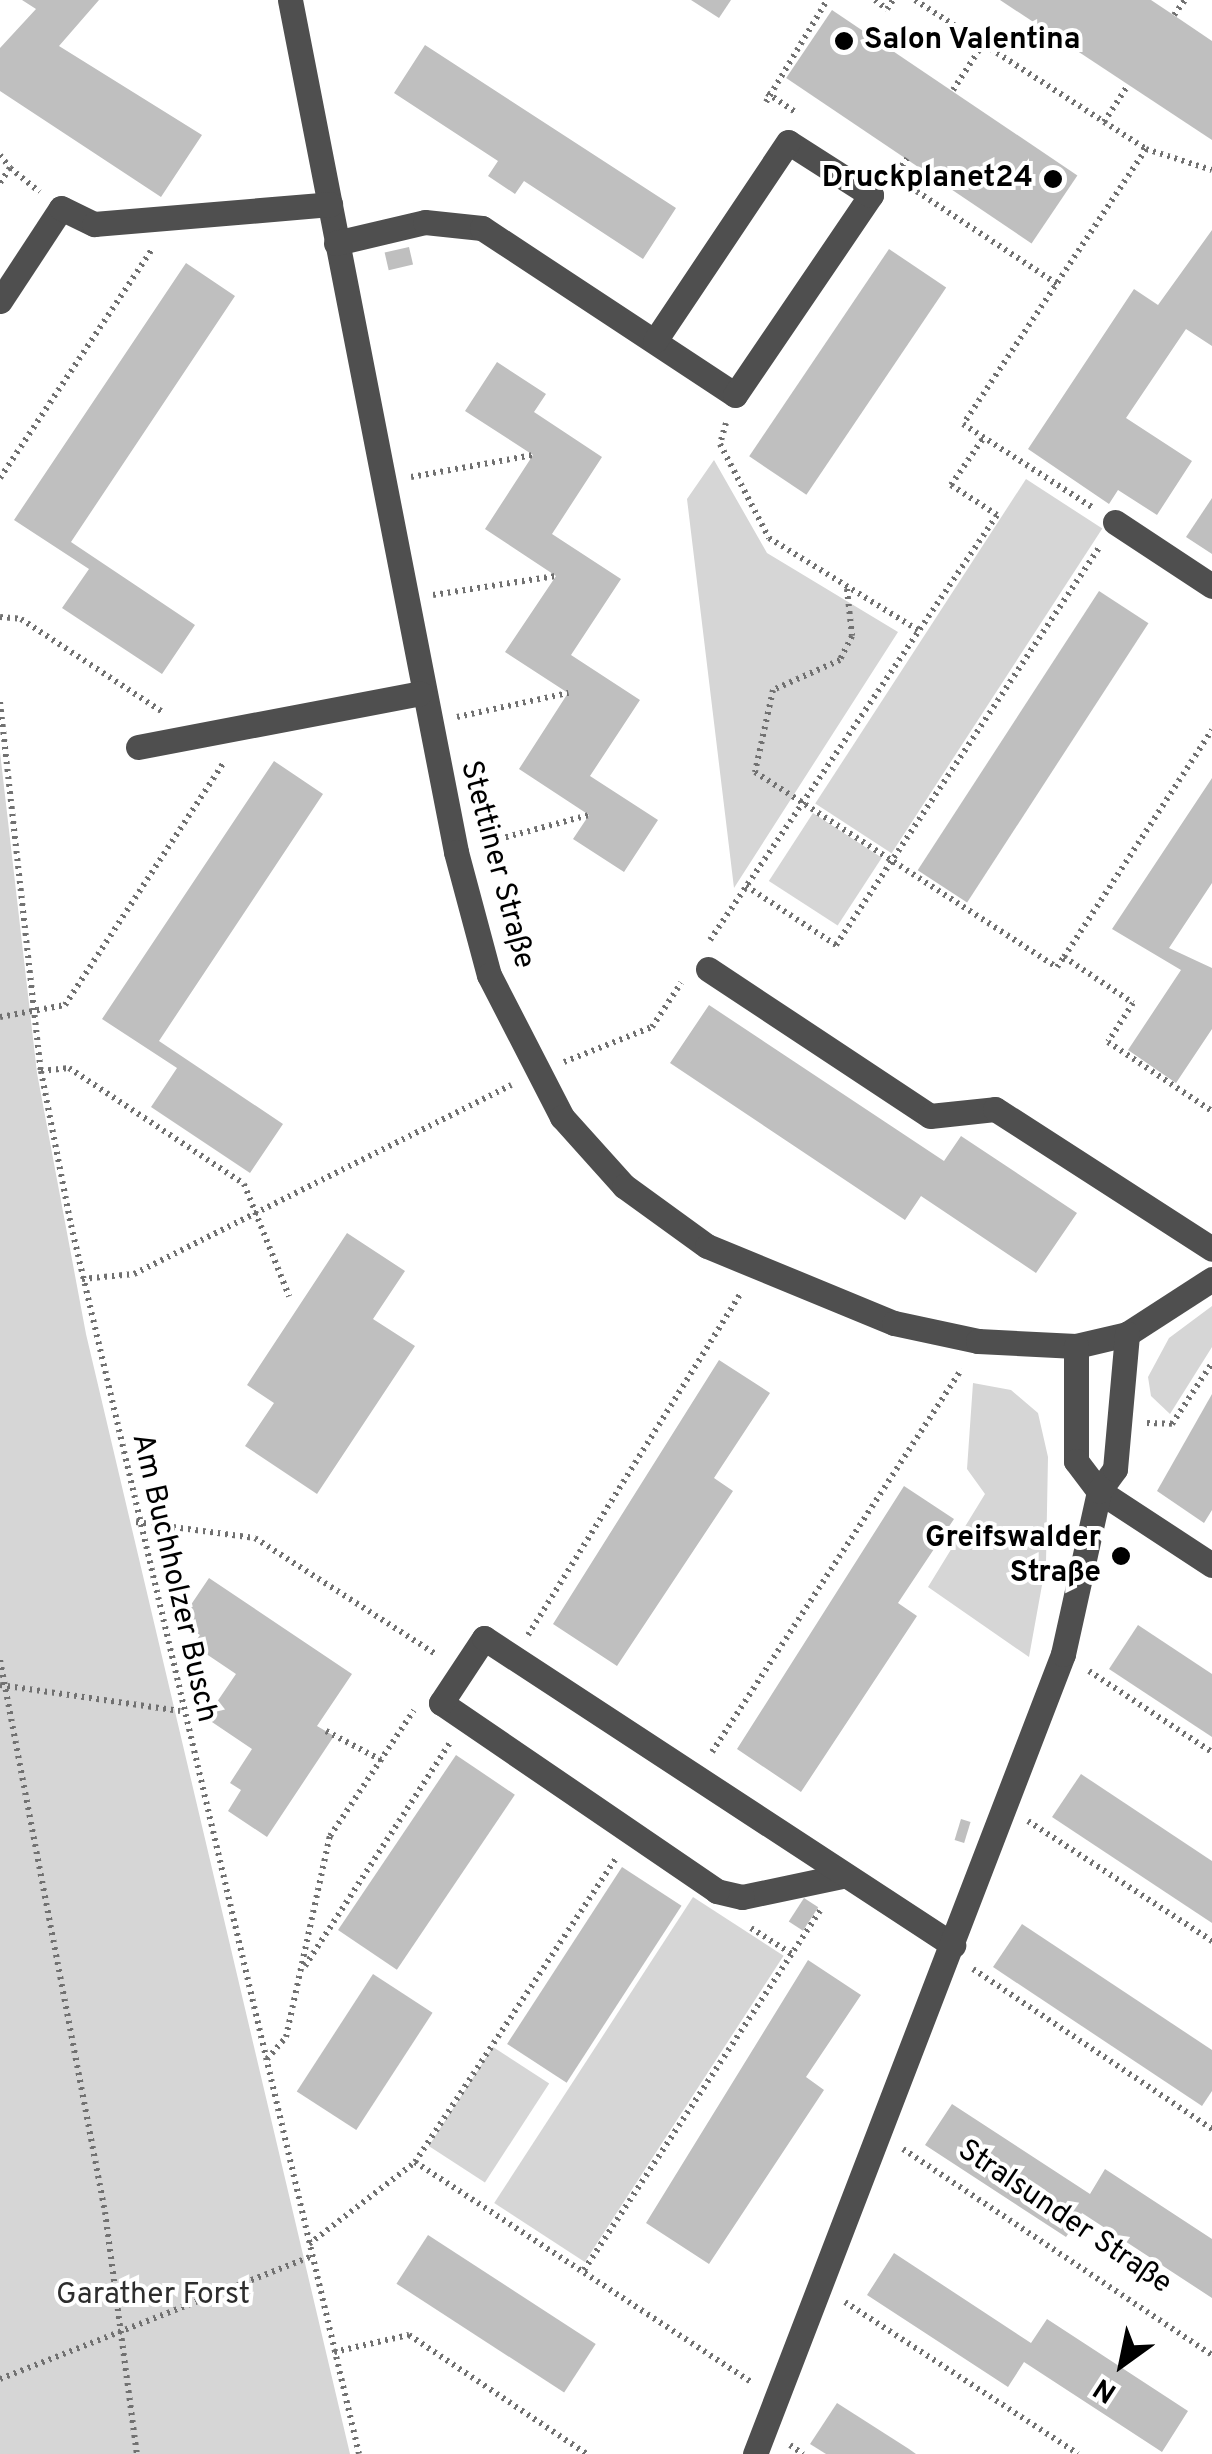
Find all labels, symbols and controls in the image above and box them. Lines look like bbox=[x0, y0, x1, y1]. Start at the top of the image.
place label: Salon Valentina bbox=[864, 23, 1082, 59]
marker: Salon Valentina bbox=[833, 30, 855, 52]
place label: Druckplanet24 bbox=[822, 161, 1033, 197]
marker: Druckplanet24 bbox=[1042, 168, 1064, 190]
street label: Stettiner Straße bbox=[451, 757, 541, 973]
street label: Am Buchholzer Busch bbox=[122, 1430, 224, 1726]
place label: Greifswalder Straße bbox=[925, 1521, 1101, 1592]
marker: Greifswalder Straße bbox=[1110, 1545, 1132, 1567]
street label: Stralsunder Straße bbox=[950, 2133, 1178, 2303]
park label: Garather Forst bbox=[56, 2278, 250, 2314]
north arrow bbox=[1072, 2314, 1172, 2414]
text: N bbox=[1087, 2369, 1124, 2410]

